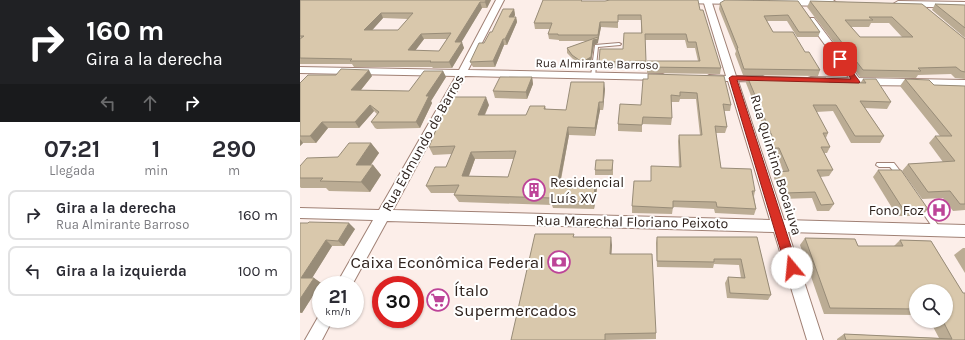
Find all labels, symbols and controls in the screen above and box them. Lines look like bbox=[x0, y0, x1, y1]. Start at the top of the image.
text: 160 m bbox=[86, 14, 164, 47]
icon: right bbox=[20, 16, 72, 68]
pin bbox=[823, 42, 857, 76]
text: Gira a la derecha bbox=[86, 48, 223, 70]
icon: arrive bbox=[829, 48, 851, 70]
street label: Rua Almirante Barroso bbox=[535, 56, 659, 72]
street label: Rua Edmundo de Barros bbox=[378, 72, 468, 214]
icon: left bbox=[97, 92, 119, 114]
icon: ahead bbox=[139, 92, 161, 114]
icon: right bbox=[181, 92, 203, 114]
street label: Rua Quintino Bocaiuva bbox=[747, 93, 805, 237]
text: 07:21 bbox=[44, 135, 100, 163]
text: 1 bbox=[152, 135, 160, 163]
text: 290 bbox=[212, 135, 256, 163]
text: Llegada bbox=[49, 163, 95, 178]
text: min bbox=[144, 163, 168, 178]
text: m bbox=[228, 163, 240, 178]
place label: Residencial Luís XV bbox=[550, 174, 624, 207]
building icon: Residencial Luís XV bbox=[521, 177, 547, 203]
hospital icon: Fono Foz bbox=[926, 197, 952, 223]
text: Gira a la derecha bbox=[56, 199, 176, 217]
place label: Fono Foz bbox=[869, 202, 924, 219]
icon: right bbox=[22, 204, 44, 226]
text: 160 m bbox=[238, 206, 278, 224]
street label: Rua Marechal Floriano Peixoto bbox=[536, 212, 728, 232]
text: Rua Almirante Barroso bbox=[56, 217, 189, 232]
position arrow bbox=[771, 247, 813, 289]
bank icon: Caixa Econômica Federal bbox=[546, 249, 572, 275]
place label: Caixa Econômica Federal bbox=[351, 252, 544, 272]
icon: left bbox=[22, 260, 44, 282]
text: Gira a la izquierda bbox=[56, 262, 187, 280]
text: 100 m bbox=[238, 262, 278, 280]
speed limit sign: 30 bbox=[372, 276, 424, 328]
place label: Ítalo Supermercados bbox=[454, 280, 577, 320]
map controls bbox=[909, 284, 953, 328]
button: search bbox=[909, 284, 953, 328]
text: 21 bbox=[328, 285, 348, 308]
supermarket icon: Ítalo Supermercados bbox=[425, 287, 451, 313]
text: km/h bbox=[325, 306, 351, 318]

